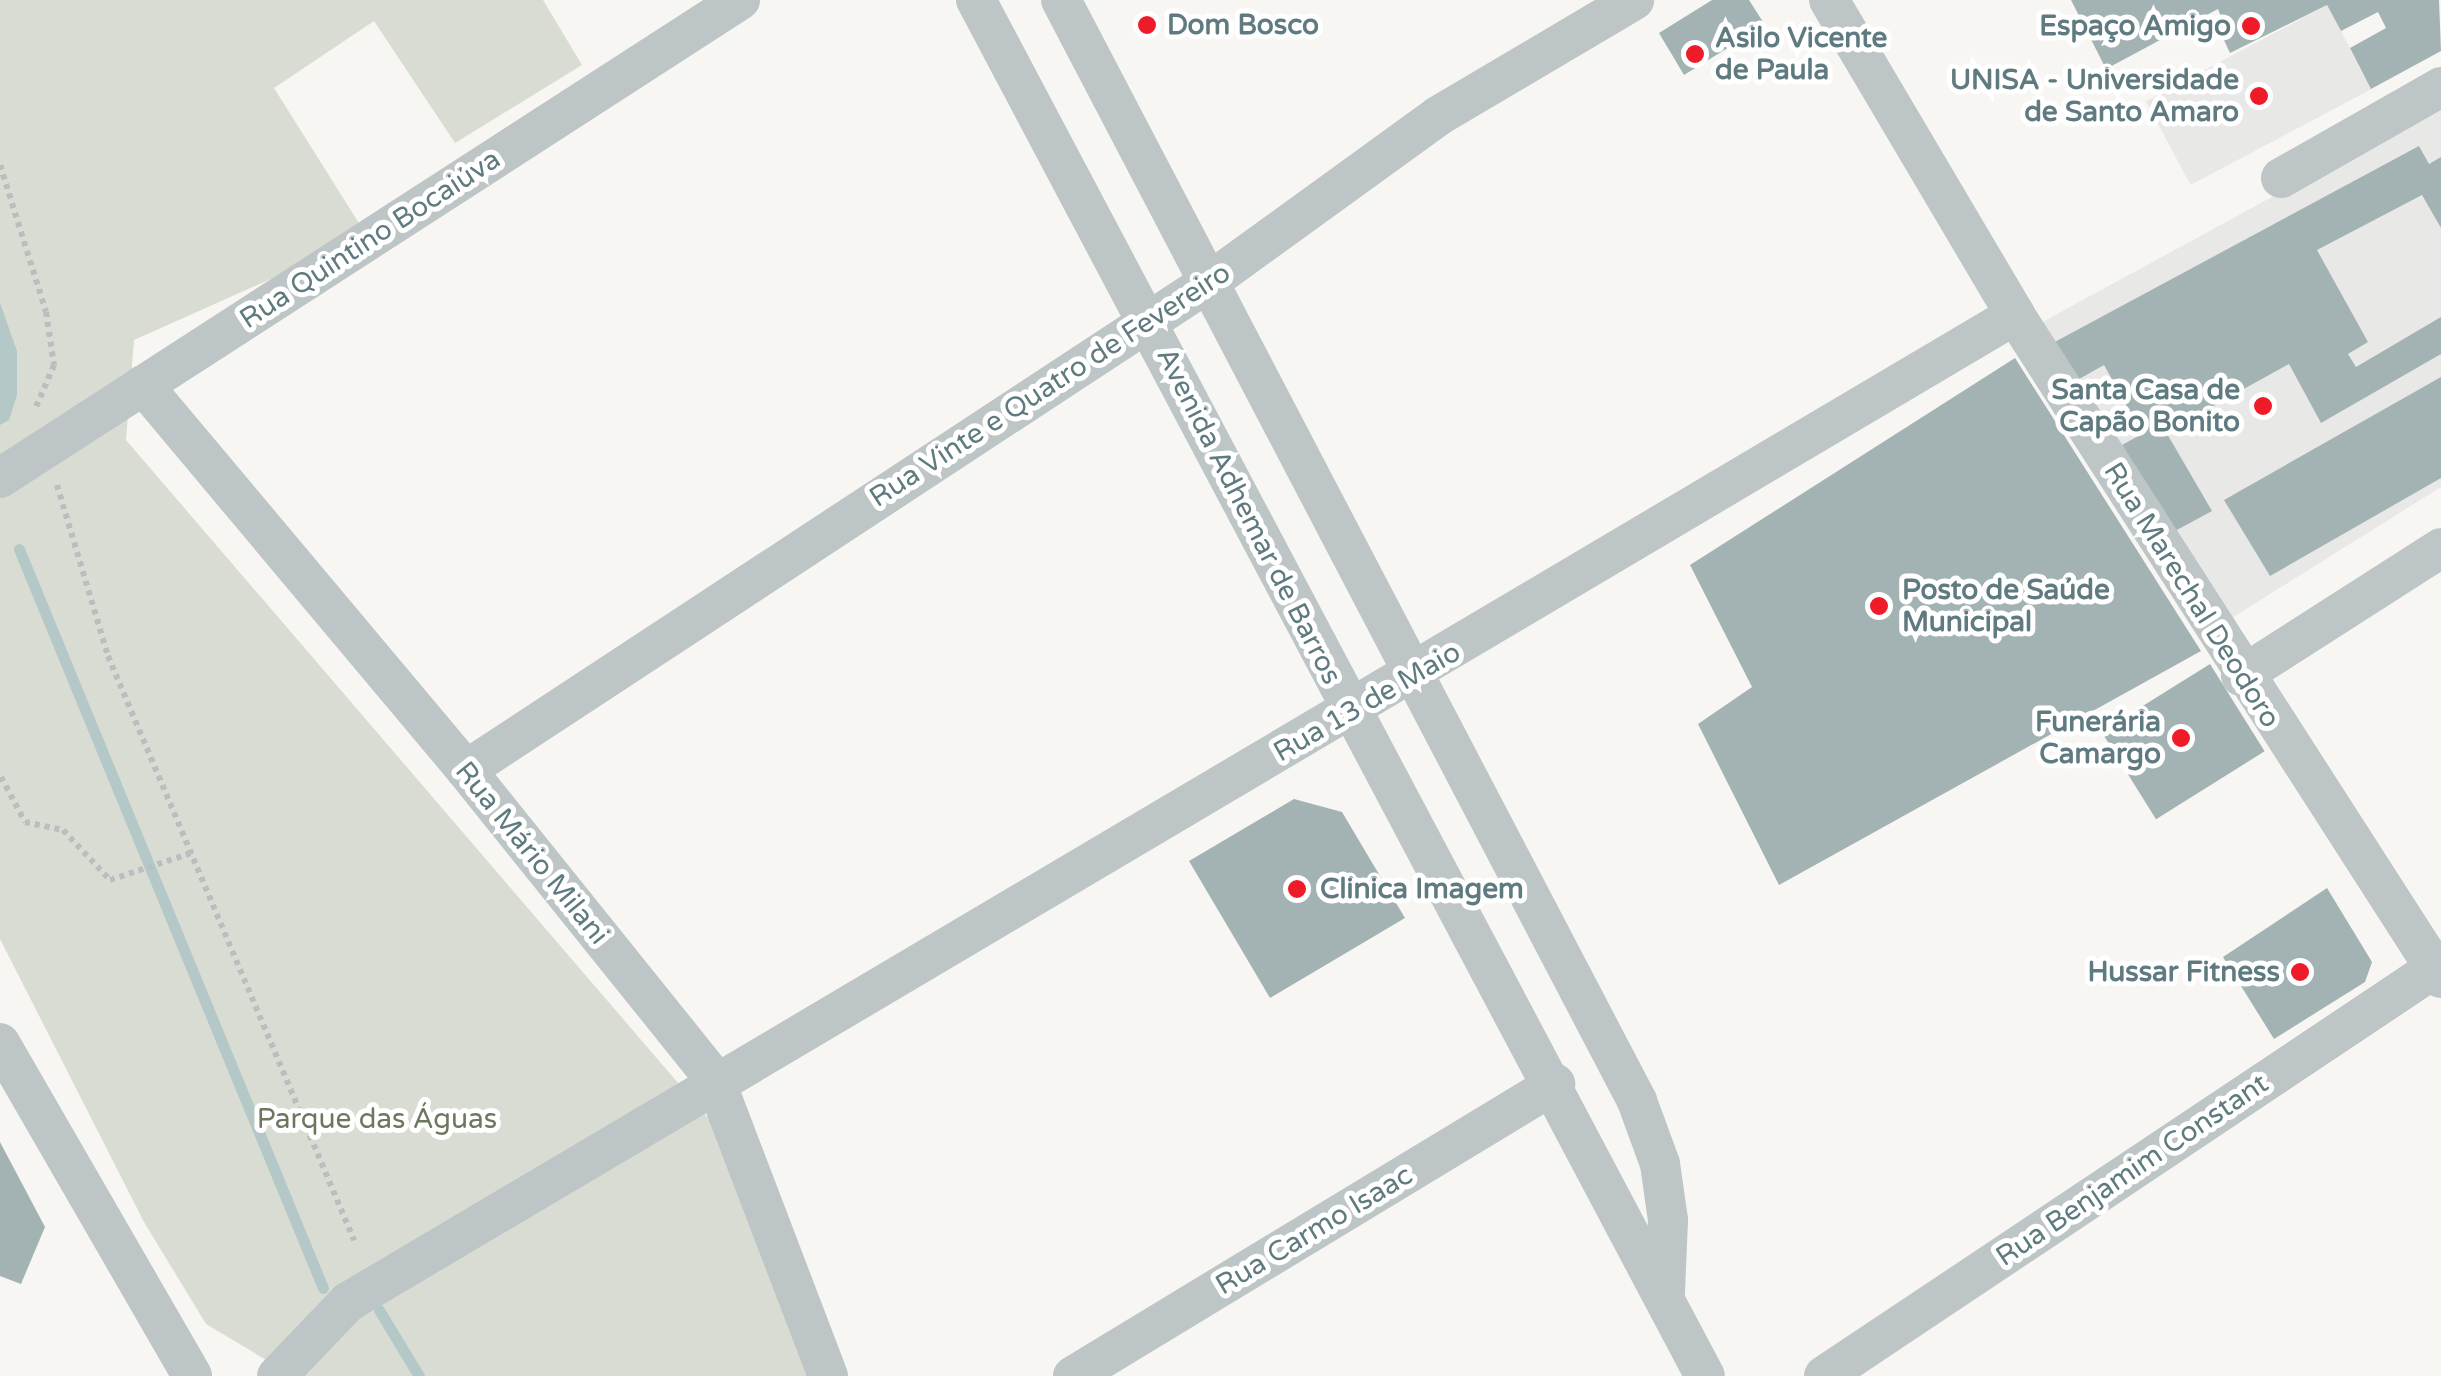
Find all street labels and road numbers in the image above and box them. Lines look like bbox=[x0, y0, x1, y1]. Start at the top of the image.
street label: Rua Quintino Bocaiúva bbox=[234, 142, 506, 336]
street label: Rua Vinte e Quatro de Fevereiro bbox=[863, 256, 1237, 514]
street label: Avenida Adhemar de Barros bbox=[1149, 342, 1349, 690]
street label: Rua Marechal Deodoro bbox=[2097, 456, 2287, 734]
street label: Rua 13 de Maio bbox=[1268, 635, 1466, 769]
street label: Rua Mário Milani bbox=[448, 755, 616, 951]
street label: Rua Benjamim Constant bbox=[1990, 1066, 2274, 1274]
street label: Rua Carmo Isaac bbox=[1210, 1158, 1418, 1302]

